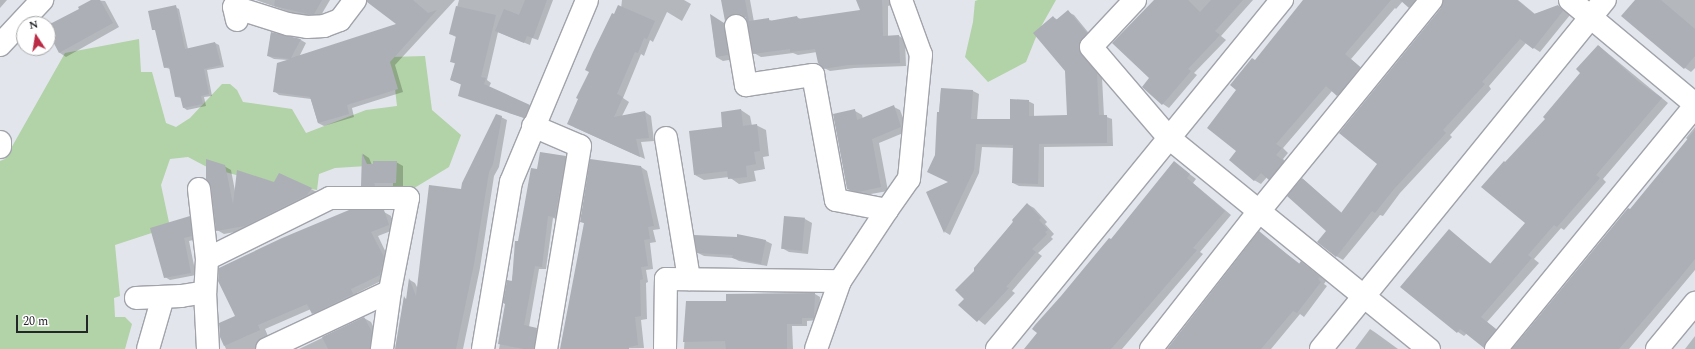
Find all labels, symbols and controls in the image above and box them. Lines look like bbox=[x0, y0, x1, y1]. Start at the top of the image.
north arrow bbox=[16, 16, 56, 56]
text: N bbox=[27, 16, 40, 34]
scale bar bbox=[18, 307, 90, 333]
text: 20 m bbox=[23, 312, 48, 331]

